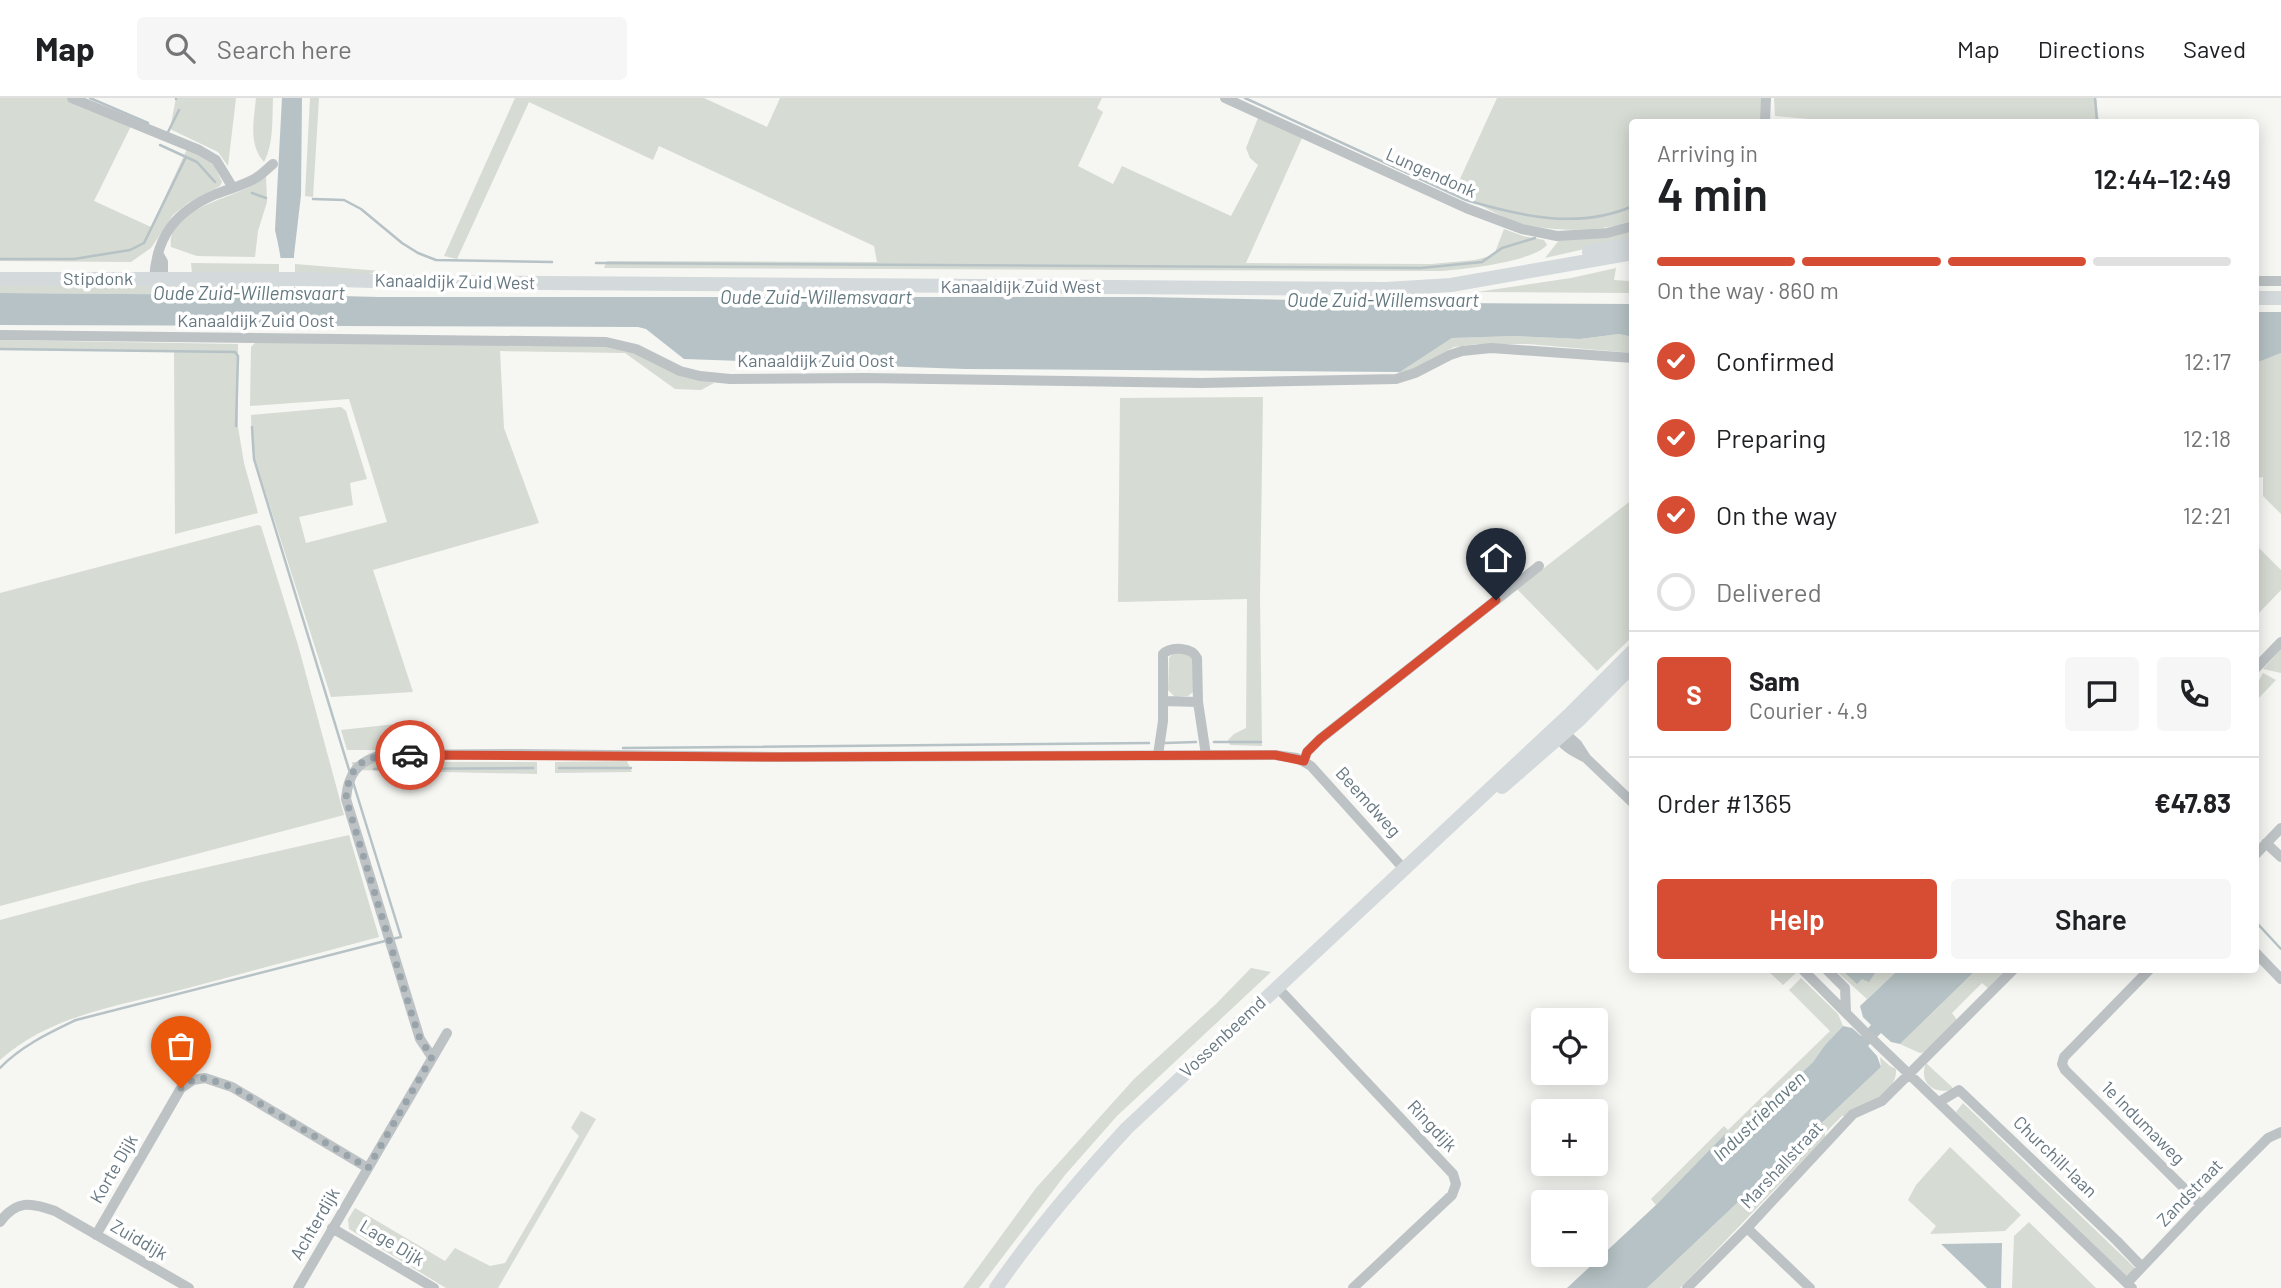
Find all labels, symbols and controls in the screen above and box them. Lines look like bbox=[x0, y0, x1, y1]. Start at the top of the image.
search box bbox=[137, 17, 627, 80]
text: Map bbox=[35, 28, 95, 68]
icon: search bbox=[161, 29, 199, 67]
text: Search here bbox=[217, 33, 352, 64]
text: Map bbox=[1957, 34, 2000, 63]
text: Directions bbox=[2038, 34, 2145, 63]
text: Saved bbox=[2183, 34, 2246, 63]
text: Arriving in bbox=[1657, 139, 1758, 167]
street label: Lungendonk bbox=[1383, 142, 1480, 202]
text: 12:44–12:49 bbox=[2094, 163, 2231, 194]
text: 4 min bbox=[1657, 165, 1768, 220]
street label: Stipdonk bbox=[63, 267, 133, 289]
street label: Kanaaldijk Zuid West bbox=[374, 269, 536, 293]
street label: Kanaaldijk Zuid West bbox=[941, 275, 1101, 297]
text: On the way · 860 m bbox=[1657, 276, 1839, 304]
water label: Oude Zuid-Willemsvaart bbox=[153, 281, 345, 304]
water label: Oude Zuid-Willemsvaart bbox=[720, 285, 912, 308]
water label: Oude Zuid-Willemsvaart bbox=[1287, 288, 1479, 311]
street label: Kanaaldijk Zuid Oost bbox=[177, 309, 335, 331]
icon: check bbox=[1657, 342, 1695, 380]
text: Confirmed bbox=[1716, 345, 1835, 376]
text: 12:17 bbox=[2184, 347, 2231, 375]
street label: Kanaaldijk Zuid Oost bbox=[737, 349, 895, 371]
icon: check bbox=[1657, 419, 1695, 457]
text: Preparing bbox=[1716, 422, 1826, 453]
text: 12:18 bbox=[2183, 424, 2231, 452]
icon: check bbox=[1657, 496, 1695, 534]
text: On the way bbox=[1716, 499, 1837, 530]
text: 12:21 bbox=[2183, 501, 2231, 529]
pin bbox=[1466, 528, 1526, 600]
icon: home bbox=[1477, 539, 1515, 577]
text: Delivered bbox=[1716, 576, 1822, 607]
button: chat bbox=[2065, 657, 2139, 731]
button: phone bbox=[2157, 657, 2231, 731]
text: Sam bbox=[1749, 665, 1800, 696]
text: S bbox=[1686, 679, 1702, 710]
text: Courier · 4.9 bbox=[1749, 696, 1868, 724]
courier bbox=[375, 720, 445, 790]
icon: car bbox=[391, 736, 429, 774]
street label: Beemdweg bbox=[1331, 762, 1406, 841]
text: Order #1365 bbox=[1657, 787, 1792, 818]
text: €47.83 bbox=[2154, 787, 2231, 818]
button: Help bbox=[1657, 879, 1937, 959]
button: Share bbox=[1951, 879, 2231, 959]
street label: Vossenbeemd bbox=[1175, 991, 1270, 1082]
map controls bbox=[1531, 1008, 1608, 1267]
button: locate bbox=[1531, 1008, 1608, 1085]
pin bbox=[151, 1016, 211, 1088]
icon: bag bbox=[162, 1027, 200, 1065]
water label: Industriehaven bbox=[1708, 1066, 1810, 1165]
street label: 1e Indumaweg bbox=[2097, 1076, 2190, 1169]
street label: Ringdijk bbox=[1403, 1095, 1462, 1156]
button: + bbox=[1531, 1099, 1608, 1176]
street label: Churchill-laan bbox=[2009, 1111, 2102, 1202]
street label: Marshallstraat bbox=[1735, 1116, 1827, 1212]
street label: Korte Dijk bbox=[85, 1130, 142, 1207]
street label: Zandstraat bbox=[2152, 1154, 2227, 1231]
street label: Achterdijk bbox=[285, 1183, 344, 1264]
button: − bbox=[1531, 1190, 1608, 1267]
street label: Zuiddijk bbox=[107, 1214, 172, 1264]
street label: Lage Dijk bbox=[356, 1214, 429, 1270]

